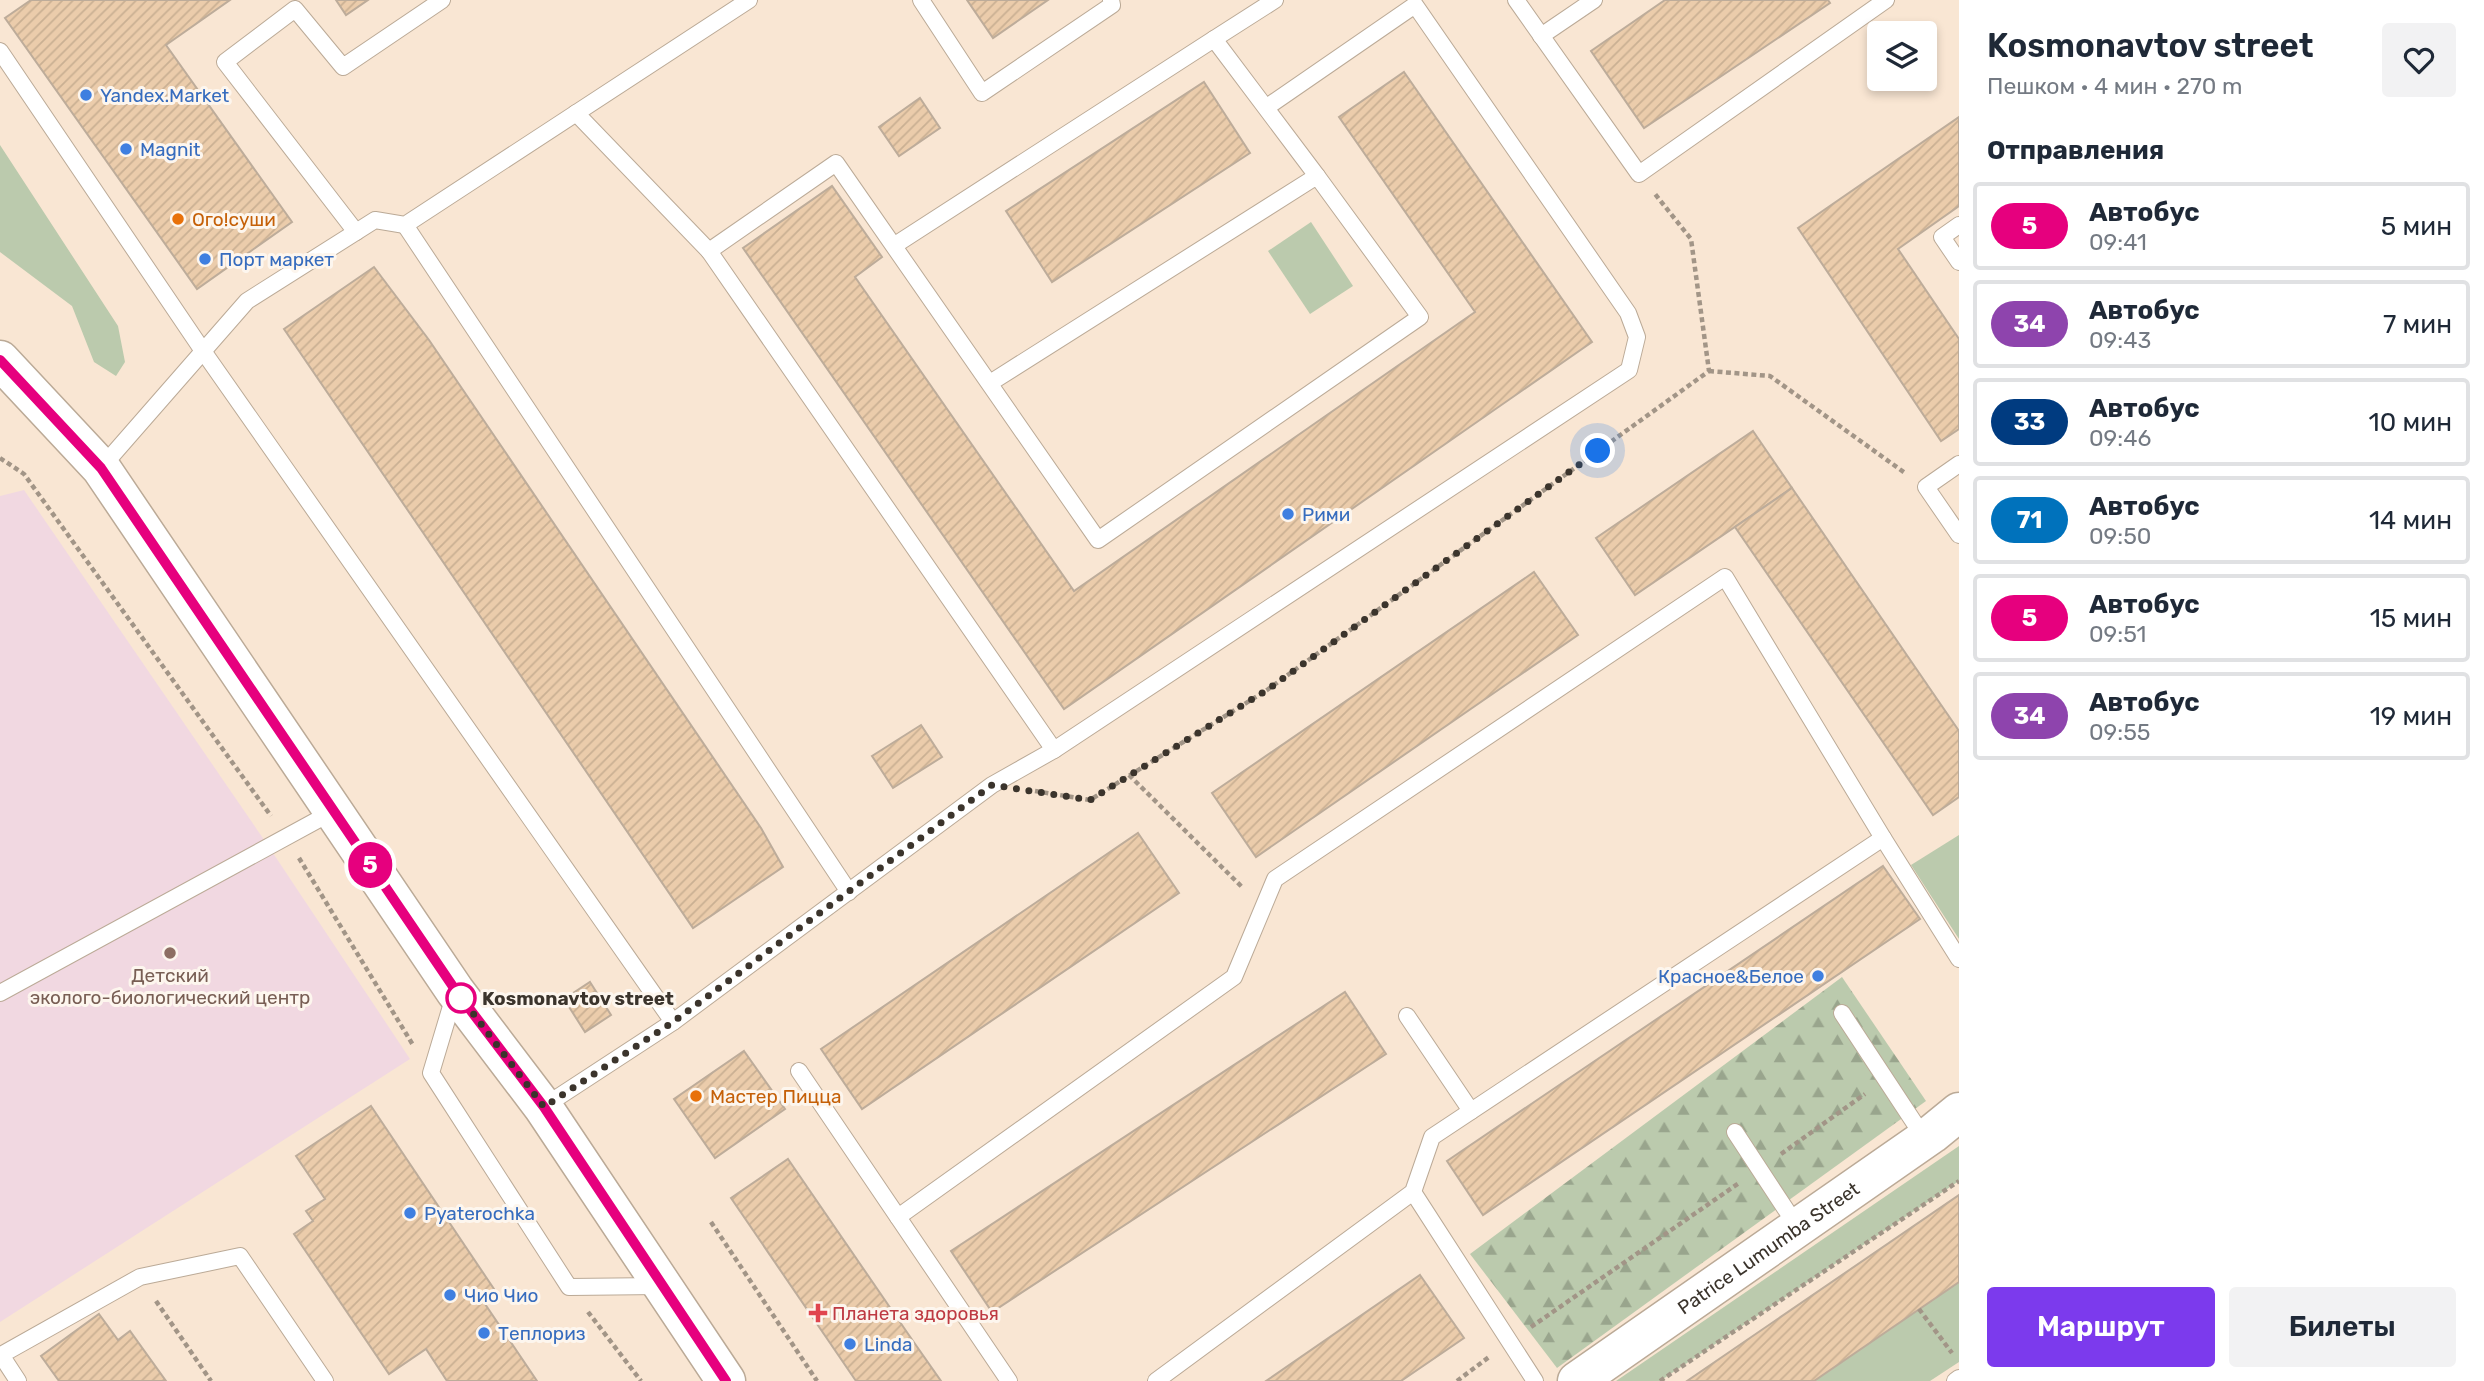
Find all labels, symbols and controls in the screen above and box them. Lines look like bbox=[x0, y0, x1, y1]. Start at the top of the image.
map controls bbox=[1867, 21, 1937, 91]
button: layers bbox=[1867, 21, 1937, 91]
button: heart bbox=[2382, 23, 2456, 97]
text: Kosmonavtov street bbox=[1987, 26, 2314, 65]
text: Пешком · 4 мин · 270 m bbox=[1987, 72, 2242, 100]
place label: Yandex.Market bbox=[100, 84, 230, 107]
marker: Yandex.Market bbox=[78, 87, 94, 103]
text: Отправления bbox=[1987, 135, 2164, 166]
place label: Magnit bbox=[140, 138, 201, 161]
marker: Magnit bbox=[118, 141, 134, 157]
text: Автобус bbox=[2089, 197, 2200, 228]
place label: Ого!суши bbox=[192, 208, 276, 231]
marker: Ого!суши bbox=[170, 211, 186, 227]
text: 5 мин bbox=[2381, 211, 2452, 242]
text: 5 bbox=[2022, 212, 2037, 240]
text: 09:41 bbox=[2089, 228, 2147, 256]
place label: Порт маркет bbox=[219, 248, 334, 271]
marker: Порт маркет bbox=[197, 251, 213, 267]
text: Автобус bbox=[2089, 295, 2200, 326]
text: 7 мин bbox=[2383, 309, 2452, 340]
text: 34 bbox=[2013, 310, 2046, 338]
text: 09:43 bbox=[2089, 326, 2151, 354]
text: Автобус bbox=[2089, 393, 2200, 424]
text: 10 мин bbox=[2369, 407, 2452, 438]
text: 33 bbox=[2014, 408, 2045, 436]
text: 09:46 bbox=[2089, 424, 2151, 452]
your location bbox=[1580, 433, 1615, 468]
text: Автобус bbox=[2089, 491, 2200, 522]
place label: Рими bbox=[1302, 503, 1350, 526]
text: 14 мин bbox=[2369, 505, 2452, 536]
marker: Рими bbox=[1280, 506, 1296, 522]
text: 71 bbox=[2017, 506, 2042, 534]
text: 09:50 bbox=[2089, 522, 2151, 550]
text: Автобус bbox=[2089, 589, 2200, 620]
text: 15 мин bbox=[2370, 603, 2452, 634]
text: 5 bbox=[2022, 604, 2037, 632]
text: 09:51 bbox=[2089, 620, 2146, 648]
text: Автобус bbox=[2089, 687, 2200, 718]
text: 19 мин bbox=[2370, 701, 2452, 732]
text: 34 bbox=[2013, 702, 2046, 730]
text: 09:55 bbox=[2089, 718, 2150, 746]
line badge: 5 bbox=[347, 842, 393, 888]
text: 5 bbox=[362, 851, 378, 879]
marker: Детский эколого-биологический центр bbox=[162, 945, 178, 961]
place label: Детский эколого-биологический центр bbox=[30, 964, 310, 1009]
place label: Красное&Белое bbox=[1658, 965, 1804, 988]
marker: Красное&Белое bbox=[1810, 968, 1826, 984]
marker: Kosmonavtov street bbox=[446, 983, 476, 1013]
place label: Kosmonavtov street bbox=[482, 987, 674, 1010]
place label: Мастер Пицца bbox=[710, 1085, 842, 1108]
marker: Мастер Пицца bbox=[688, 1088, 704, 1104]
street label: Patrice Lumumba Street bbox=[1673, 1177, 1864, 1319]
place label: Pyaterochka bbox=[424, 1202, 535, 1225]
marker: Pyaterochka bbox=[402, 1205, 418, 1221]
place label: Чио Чио bbox=[464, 1284, 538, 1307]
marker: Чио Чио bbox=[442, 1287, 458, 1303]
button: Маршрут bbox=[1987, 1287, 2215, 1367]
button: Билеты bbox=[2229, 1287, 2456, 1367]
place label: Планета здоровья bbox=[832, 1302, 999, 1325]
marker: Планета здоровья bbox=[810, 1305, 826, 1321]
place label: Теплориз bbox=[498, 1322, 585, 1345]
marker: Теплориз bbox=[476, 1325, 492, 1341]
place label: Linda bbox=[864, 1333, 913, 1356]
marker: Linda bbox=[842, 1336, 858, 1352]

